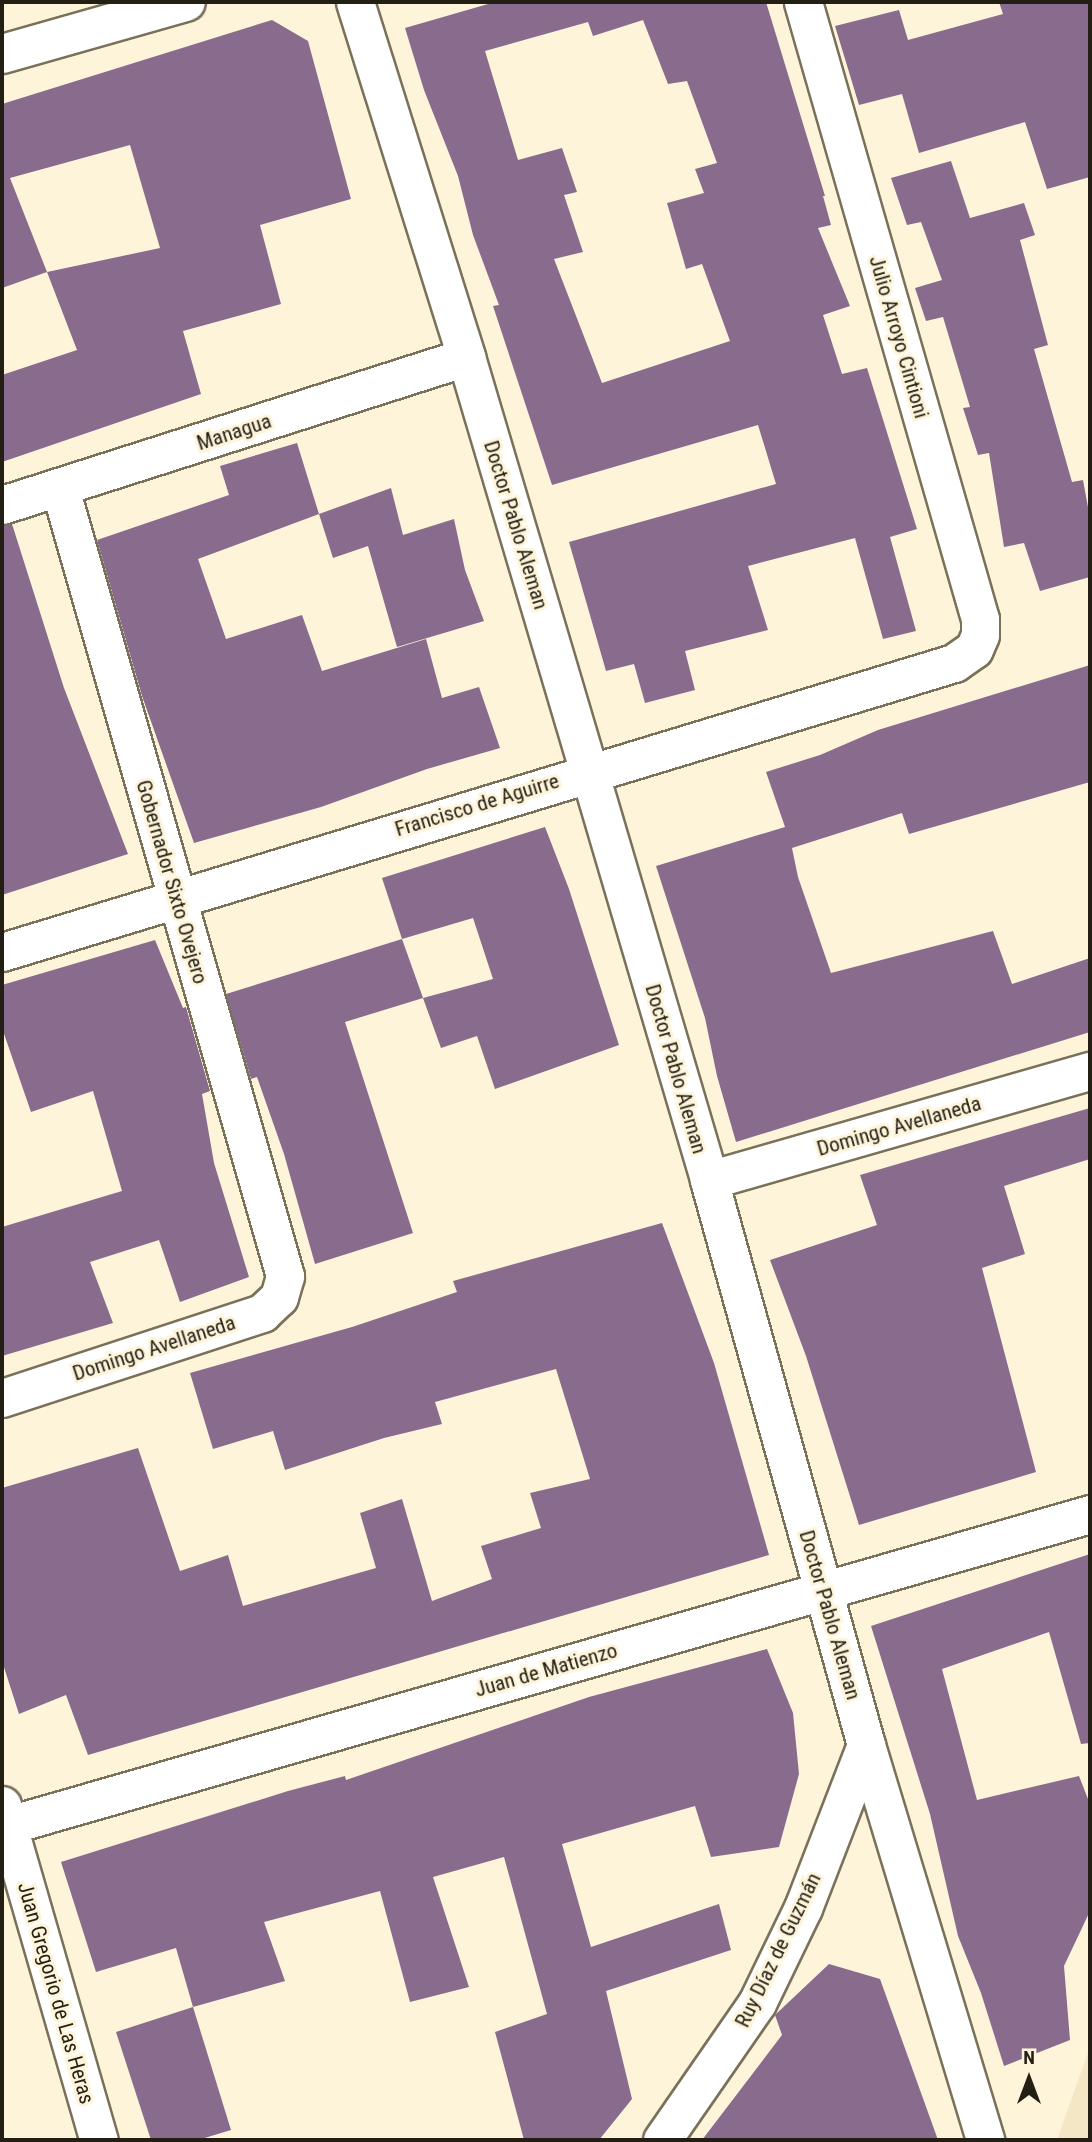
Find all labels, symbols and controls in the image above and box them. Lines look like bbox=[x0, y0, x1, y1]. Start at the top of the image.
street label: Julio Arroyo Cintioni bbox=[864, 253, 934, 421]
street label: Managua bbox=[194, 408, 274, 456]
street label: Doctor Pablo Aleman bbox=[478, 438, 554, 612]
street label: Francisco de Aguirre bbox=[392, 768, 562, 842]
street label: Gobernador Sixto Ovejero bbox=[131, 777, 213, 987]
street label: Doctor Pablo Aleman bbox=[640, 981, 712, 1157]
street label: Domingo Avellaneda bbox=[814, 1091, 984, 1161]
street label: Domingo Avellaneda bbox=[69, 1310, 239, 1386]
street label: Doctor Pablo Aleman bbox=[794, 1527, 866, 1703]
street label: Juan de Matienzo bbox=[472, 1638, 620, 1702]
street label: Ruy Díaz de Guzmán bbox=[730, 1869, 826, 2031]
street label: Juan Gregorio de Las Heras bbox=[12, 1879, 100, 2107]
north arrow bbox=[994, 2044, 1064, 2114]
text: N bbox=[1023, 2046, 1035, 2069]

